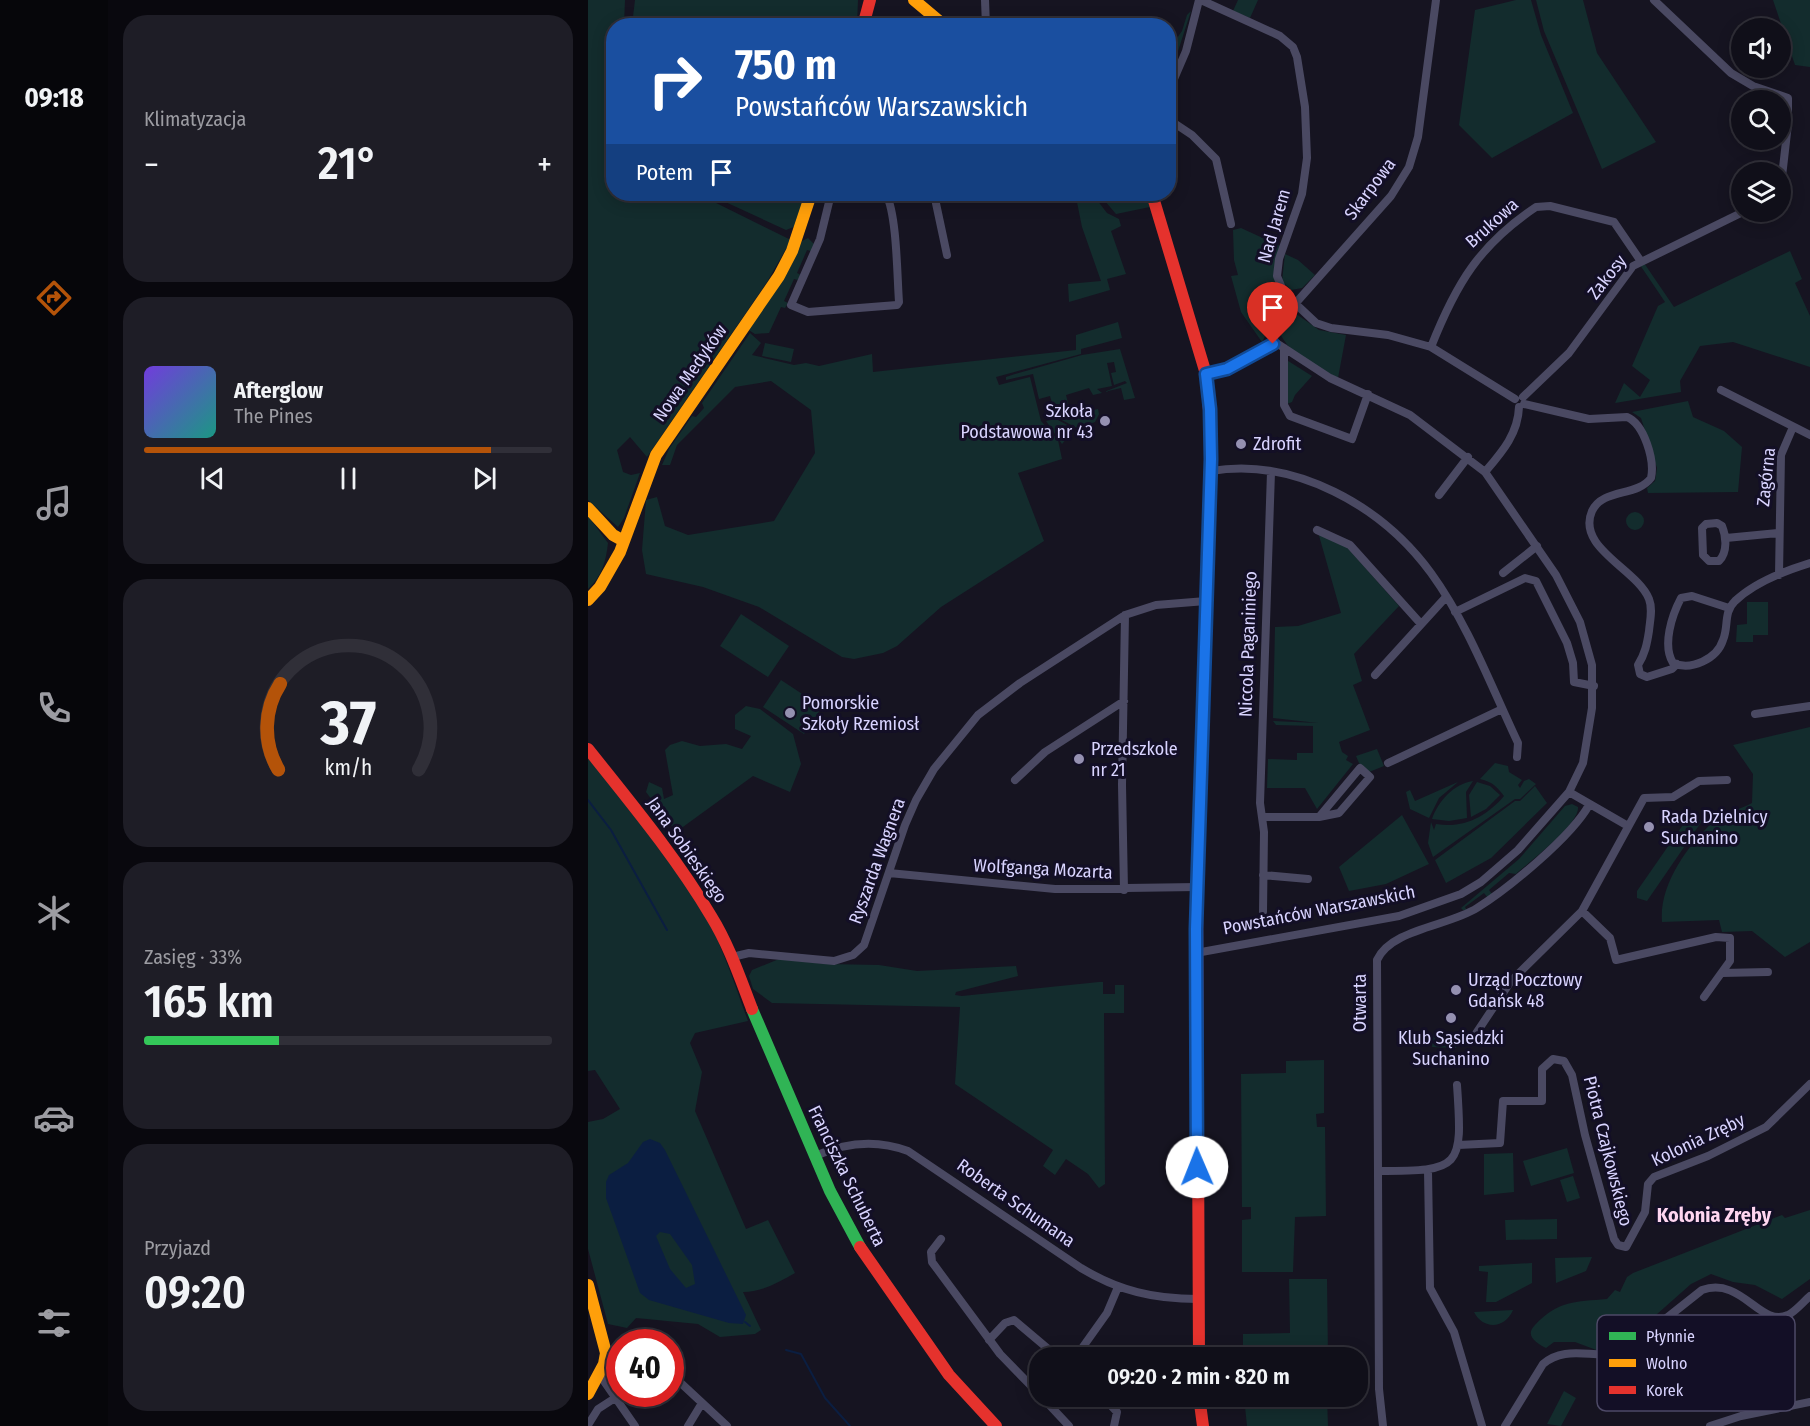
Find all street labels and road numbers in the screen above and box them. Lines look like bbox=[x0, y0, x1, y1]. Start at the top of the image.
street label: Skarpowa bbox=[1340, 154, 1400, 224]
street label: Nad Jarem bbox=[1253, 187, 1295, 265]
street label: Brukowa bbox=[1461, 193, 1523, 252]
street label: Zakosy bbox=[1583, 250, 1631, 304]
street label: Nowa Medyków bbox=[648, 320, 732, 426]
street label: Zagórna bbox=[1752, 446, 1780, 508]
street label: Niccola Paganiniego bbox=[1234, 571, 1262, 717]
street label: Jana Sobieskiego bbox=[642, 793, 732, 907]
street label: Ryszarda Wagnera bbox=[844, 795, 910, 927]
street label: Wolfganga Mozarta bbox=[973, 854, 1113, 884]
street label: Powstańców Warszawskich bbox=[1221, 881, 1417, 939]
street label: Otwarta bbox=[1349, 974, 1371, 1032]
street label: Piotra Czajkowskiego bbox=[1579, 1074, 1637, 1228]
street label: Franciszka Schuberta bbox=[803, 1102, 891, 1250]
street label: Kolonia Zręby bbox=[1648, 1109, 1748, 1171]
street label: Roberta Schumana bbox=[953, 1154, 1079, 1252]

